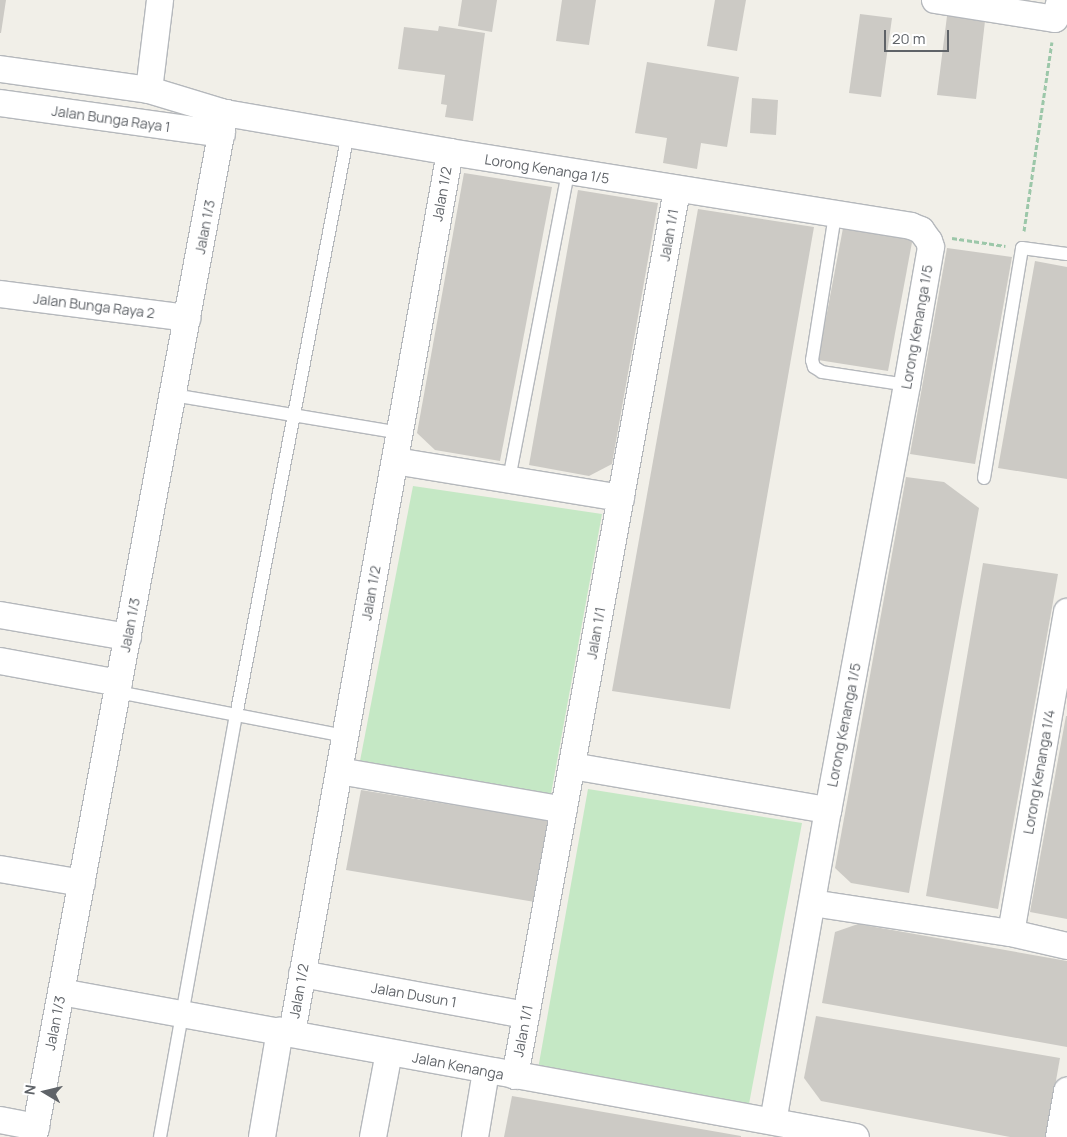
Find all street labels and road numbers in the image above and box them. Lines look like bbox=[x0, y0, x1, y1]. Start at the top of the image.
street label: Jalan Bunga Raya 1 bbox=[50, 102, 172, 136]
street label: Lorong Kenanga 1/5 bbox=[483, 151, 611, 187]
street label: Jalan 1/2 bbox=[429, 165, 455, 223]
street label: Jalan 1/3 bbox=[192, 198, 218, 256]
street label: Jalan 1/1 bbox=[656, 208, 682, 262]
street label: Lorong Kenanga 1/5 bbox=[898, 264, 936, 390]
street label: Jalan Bunga Raya 2 bbox=[32, 290, 156, 322]
street label: Jalan 1/2 bbox=[358, 564, 384, 622]
street label: Jalan 1/3 bbox=[117, 596, 143, 654]
street label: Jalan 1/1 bbox=[583, 606, 609, 660]
street label: Lorong Kenanga 1/5 bbox=[824, 662, 864, 788]
street label: Lorong Kenanga 1/4 bbox=[1020, 708, 1058, 836]
street label: Jalan 1/2 bbox=[286, 962, 312, 1020]
street label: Jalan Dusun 1 bbox=[370, 979, 458, 1011]
street label: Jalan 1/3 bbox=[42, 994, 68, 1052]
street label: Jalan 1/1 bbox=[510, 1003, 536, 1059]
street label: Jalan Kenanga bbox=[411, 1049, 505, 1083]

